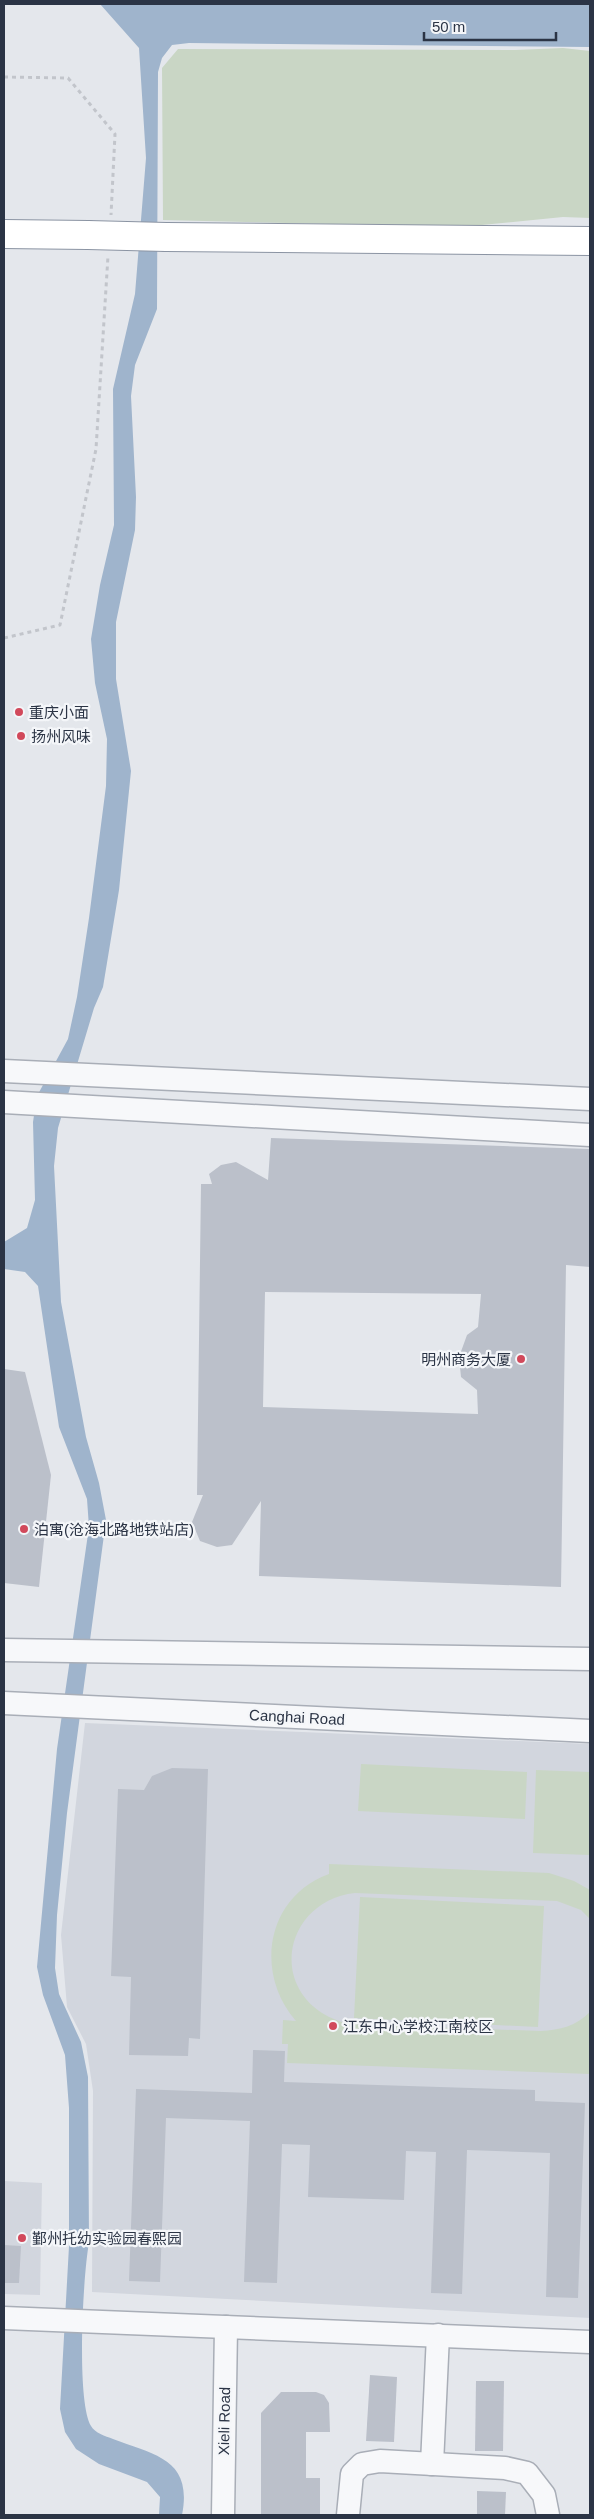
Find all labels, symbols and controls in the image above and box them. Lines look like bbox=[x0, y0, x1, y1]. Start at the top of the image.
scale bar bbox=[424, 10, 556, 42]
text: 50 m bbox=[432, 18, 465, 35]
place label: 重庆小面 bbox=[29, 704, 89, 721]
marker: 重庆小面 bbox=[13, 706, 25, 718]
place label: 扬州风味 bbox=[31, 728, 91, 745]
marker: 扬州风味 bbox=[15, 730, 27, 742]
place label: 明州商务大厦 bbox=[421, 1351, 511, 1368]
marker: 明州商务大厦 bbox=[515, 1353, 527, 1365]
place label: 泊寓(沧海北路地铁站店) bbox=[34, 1521, 194, 1538]
marker: 泊寓(沧海北路地铁站店) bbox=[18, 1523, 30, 1535]
street label: Canghai Road bbox=[249, 1706, 345, 1728]
place label: 江东中心学校江南校区 bbox=[343, 2018, 493, 2035]
marker: 江东中心学校江南校区 bbox=[327, 2020, 339, 2032]
place label: 鄞州托幼实验园春熙园 bbox=[32, 2230, 182, 2247]
marker: 鄞州托幼实验园春熙园 bbox=[16, 2232, 28, 2244]
street label: Xieli Road bbox=[215, 2387, 233, 2455]

